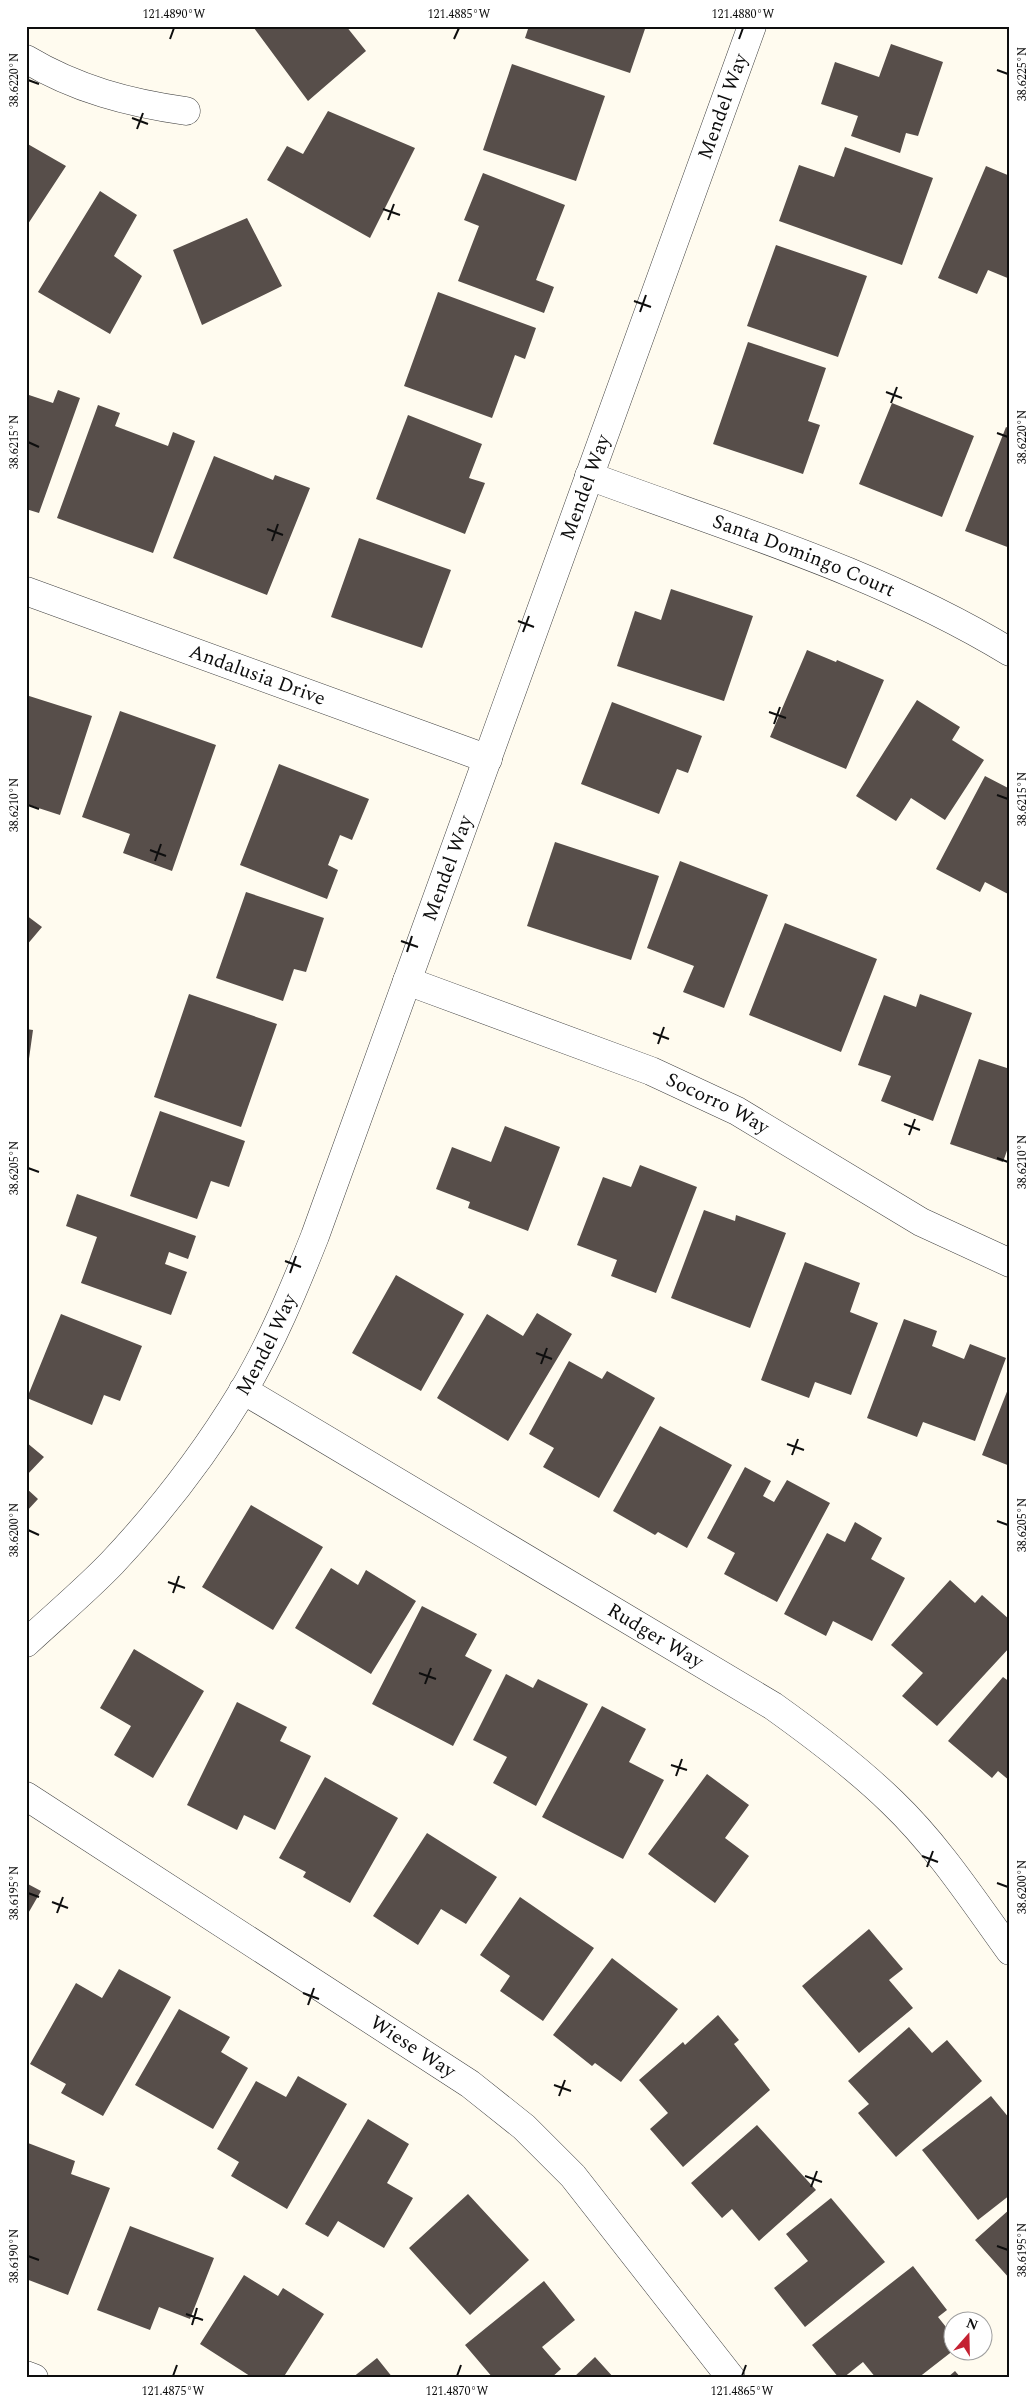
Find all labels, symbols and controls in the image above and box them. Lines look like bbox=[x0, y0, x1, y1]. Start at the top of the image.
text: 121.4890°W bbox=[143, 5, 206, 24]
text: 121.4885°W bbox=[428, 5, 491, 24]
text: 121.4880°W bbox=[712, 5, 775, 24]
text: 38.6225°N bbox=[1013, 47, 1032, 101]
street label: Mendel Way bbox=[690, 48, 756, 164]
text: 38.6220°N bbox=[5, 53, 24, 107]
text: 38.6220°N bbox=[1013, 410, 1032, 464]
text: 38.6215°N bbox=[5, 415, 24, 469]
street label: Mendel Way bbox=[552, 429, 619, 545]
street label: Santa Domingo Court bbox=[708, 507, 900, 605]
street label: Andalusia Drive bbox=[185, 636, 330, 714]
text: 38.6215°N bbox=[1013, 772, 1032, 826]
text: 38.6210°N bbox=[5, 778, 24, 832]
street label: Mendel Way bbox=[415, 810, 481, 926]
street label: Socorro Way bbox=[661, 1065, 776, 1143]
text: 38.6210°N bbox=[1013, 1135, 1032, 1189]
text: 38.6205°N bbox=[5, 1141, 24, 1195]
street label: Mendel Way bbox=[228, 1288, 305, 1402]
text: 38.6205°N bbox=[1013, 1498, 1032, 1552]
text: 38.6200°N bbox=[5, 1503, 24, 1557]
street label: Rudger Way bbox=[601, 1595, 710, 1677]
text: 38.6200°N bbox=[1013, 1860, 1032, 1914]
text: 38.6195°N bbox=[5, 1866, 24, 1920]
street label: Wiese Way bbox=[364, 2008, 463, 2087]
text: 38.6195°N bbox=[1013, 2223, 1032, 2277]
text: 38.6190°N bbox=[5, 2229, 24, 2283]
north arrow bbox=[944, 2312, 994, 2362]
text: N bbox=[963, 2312, 981, 2336]
text: 121.4875°W bbox=[142, 2382, 205, 2401]
text: 121.4870°W bbox=[426, 2382, 489, 2401]
text: 121.4865°W bbox=[711, 2382, 774, 2401]

